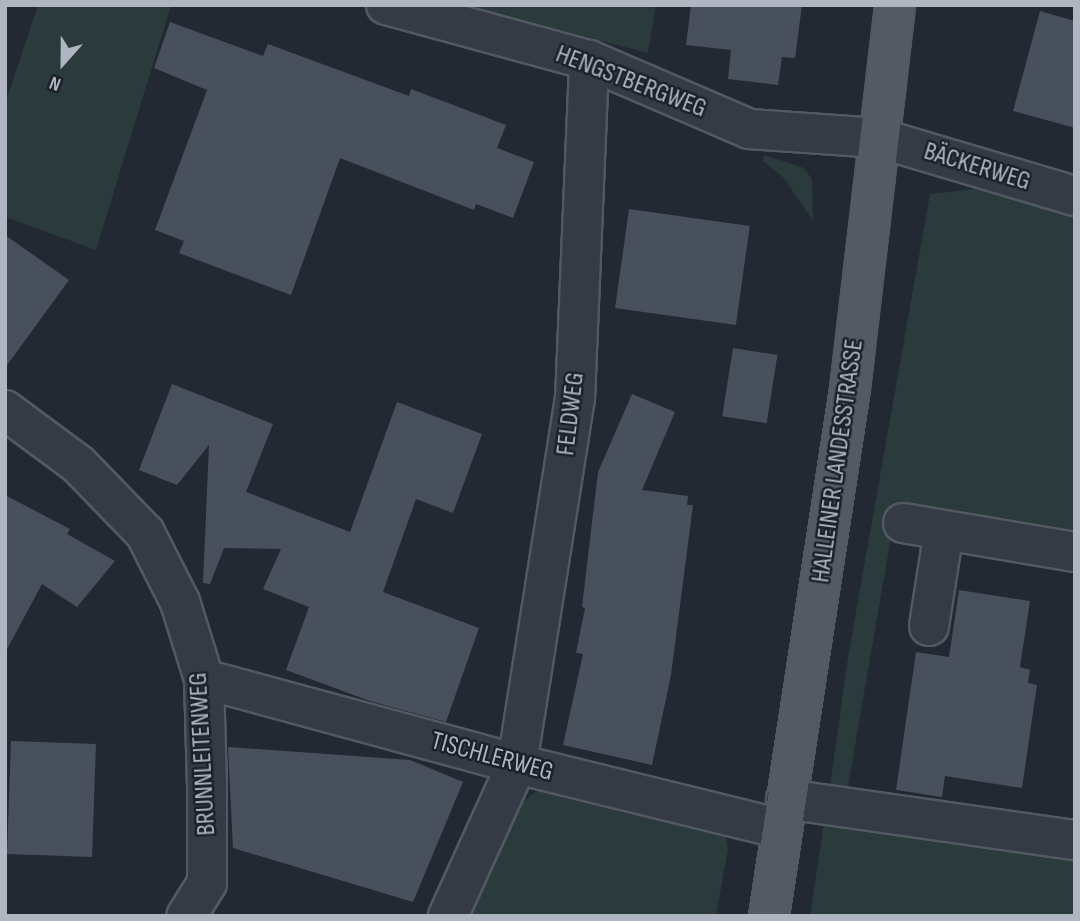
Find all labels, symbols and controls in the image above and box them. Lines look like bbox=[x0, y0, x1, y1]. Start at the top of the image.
north arrow bbox=[28, 28, 98, 98]
street label: HENGSTBERGWEG bbox=[551, 39, 711, 125]
text: N bbox=[46, 71, 64, 96]
street label: BÄCKERWEG bbox=[920, 136, 1034, 198]
street label: HALLEINER LANDESSTRASSE bbox=[805, 337, 871, 585]
street label: FELDWEG bbox=[550, 371, 592, 457]
street label: BRUNNLEITENWEG bbox=[183, 672, 223, 836]
street label: TISCHLERWEG bbox=[428, 726, 556, 788]

